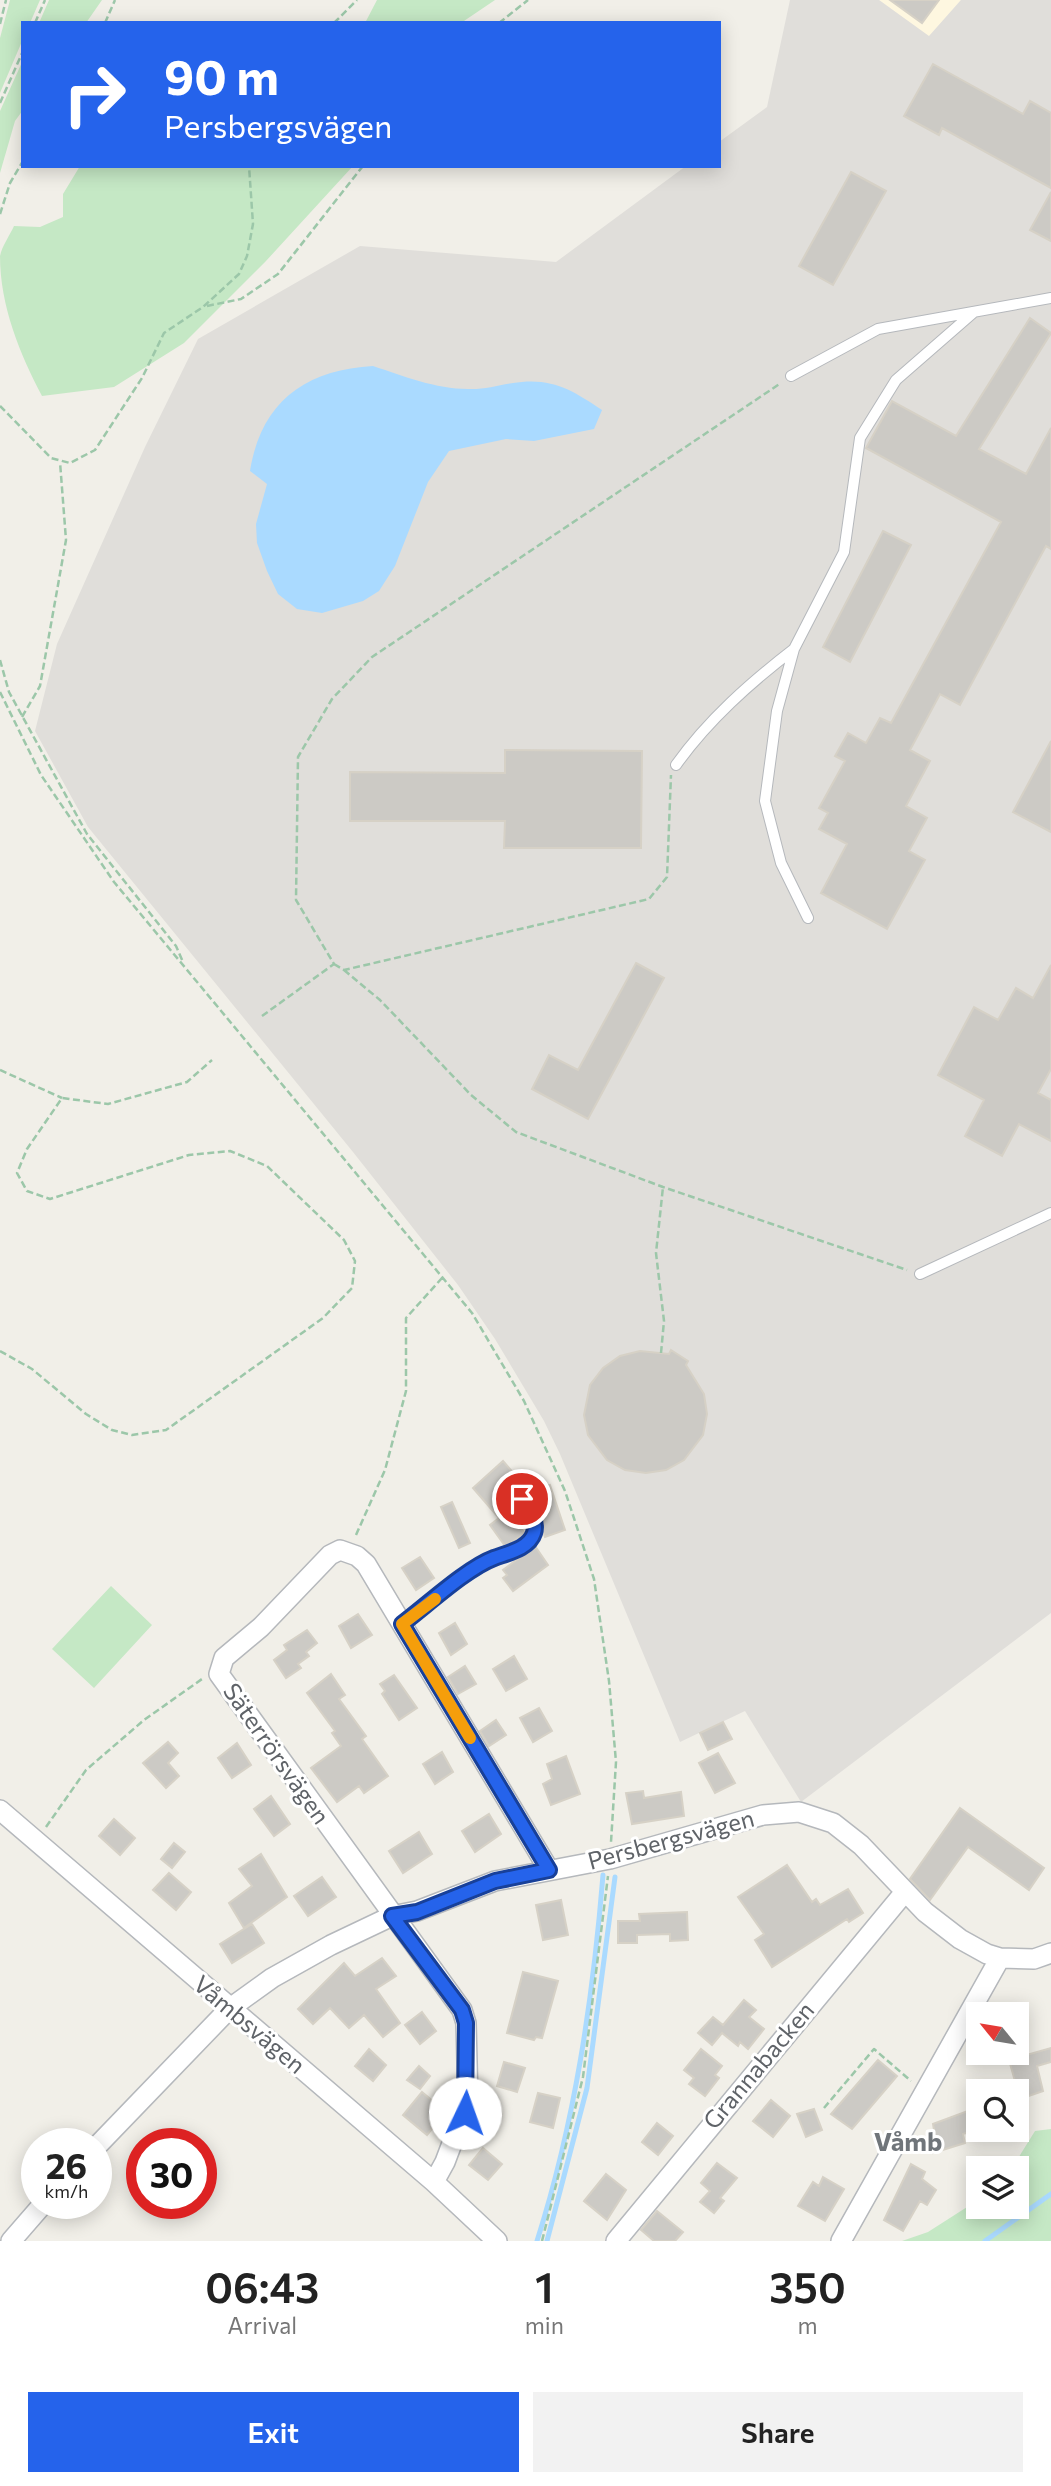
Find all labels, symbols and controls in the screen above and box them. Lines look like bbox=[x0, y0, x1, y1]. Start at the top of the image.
text: 90 m bbox=[164, 45, 279, 105]
icon: right bbox=[49, 49, 140, 140]
text: Persbergsvägen bbox=[164, 105, 392, 145]
pin bbox=[492, 1469, 552, 1529]
icon: arrive bbox=[503, 1480, 541, 1518]
street label: Säterrörsvägen bbox=[218, 1677, 337, 1829]
street label: Persbergsvägen bbox=[584, 1802, 757, 1875]
street label: Våmbsvägen bbox=[188, 1969, 312, 2079]
street label: Grannabacken bbox=[696, 1996, 819, 2135]
north arrow bbox=[966, 2002, 1029, 2065]
map controls bbox=[966, 2002, 1029, 2219]
position arrow bbox=[428, 2076, 502, 2150]
button: search bbox=[966, 2079, 1029, 2142]
district label: Våmb bbox=[874, 2125, 942, 2156]
speed limit sign: 30 bbox=[126, 2128, 217, 2219]
text: 26 bbox=[46, 2143, 87, 2186]
button: layers bbox=[966, 2156, 1029, 2219]
text: km/h bbox=[45, 2180, 88, 2202]
text: 06:43 bbox=[205, 2260, 319, 2312]
text: 1 bbox=[535, 2260, 554, 2312]
text: 350 bbox=[769, 2260, 846, 2312]
text: Arrival bbox=[228, 2311, 297, 2339]
text: min bbox=[525, 2311, 564, 2339]
text: m bbox=[797, 2311, 817, 2339]
button: Exit bbox=[28, 2392, 519, 2472]
button: Share bbox=[533, 2392, 1023, 2472]

